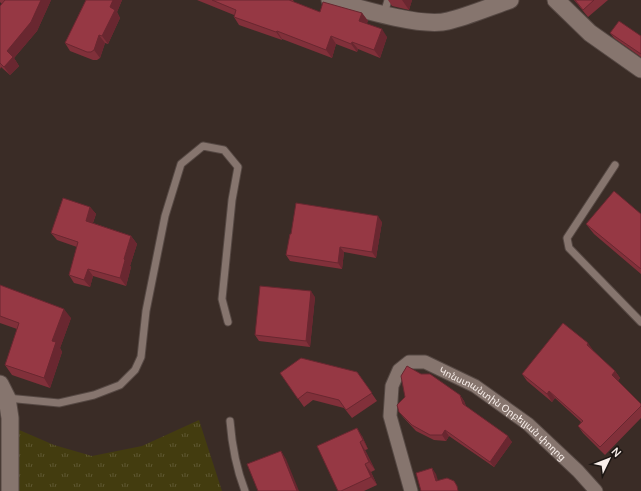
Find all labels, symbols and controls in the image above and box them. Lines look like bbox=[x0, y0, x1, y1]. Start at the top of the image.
street label: Կոնստանտին Օրբելյան փողոց bbox=[437, 363, 569, 464]
north arrow bbox=[589, 439, 629, 479]
text: N bbox=[608, 444, 625, 460]

